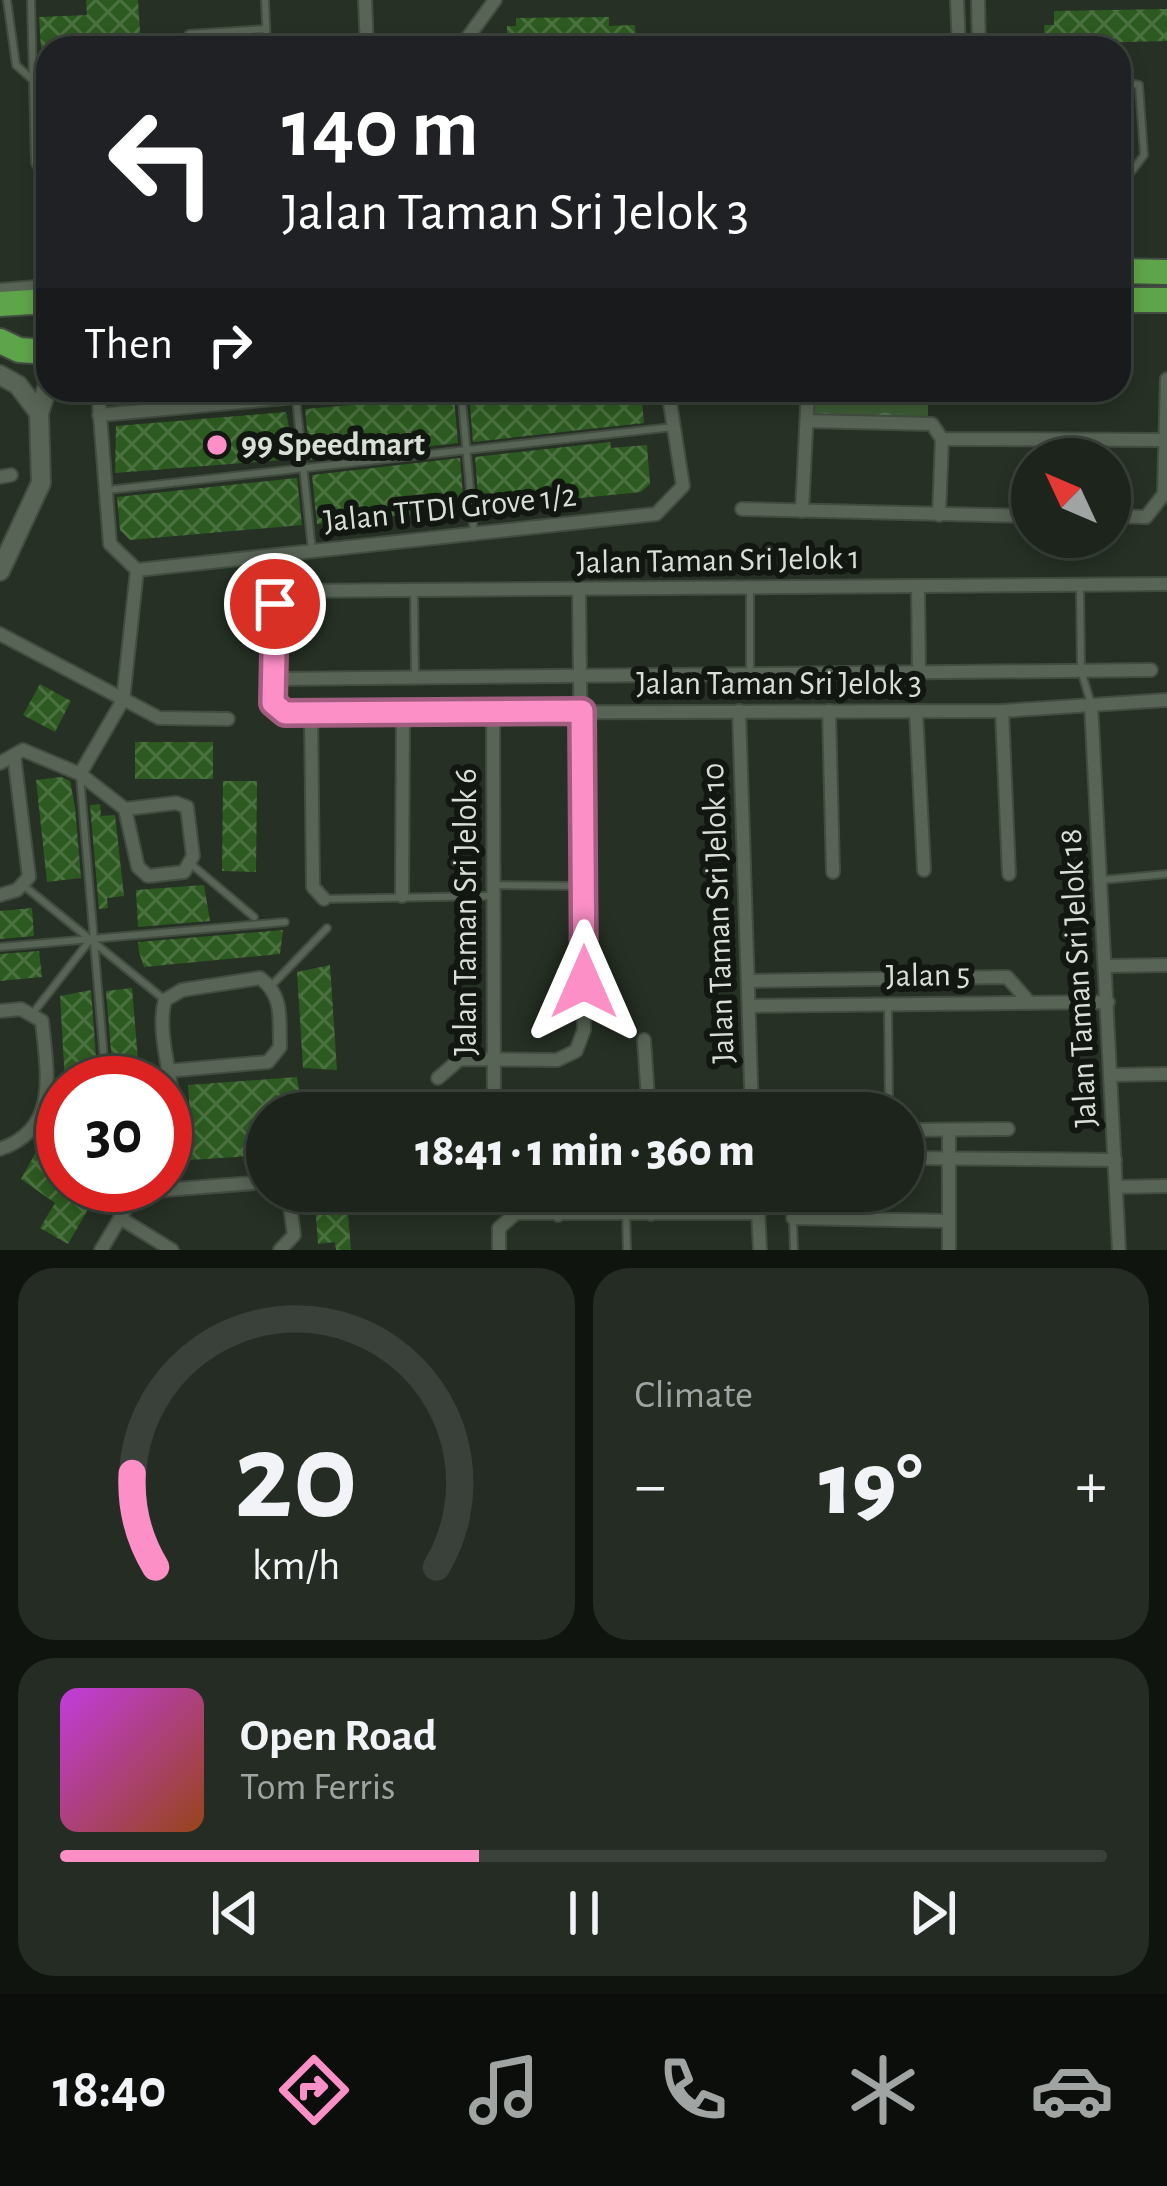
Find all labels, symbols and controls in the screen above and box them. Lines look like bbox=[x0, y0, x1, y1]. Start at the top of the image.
icon: left bbox=[84, 84, 240, 240]
text: 140 m bbox=[282, 88, 479, 172]
text: Jalan Taman Sri Jelok 3 bbox=[282, 186, 749, 240]
icon: right bbox=[197, 312, 263, 378]
text: Then bbox=[84, 322, 173, 367]
place label: 99 Speedmart bbox=[241, 429, 425, 462]
marker: 99 Speedmart bbox=[204, 432, 230, 458]
north arrow bbox=[1011, 438, 1131, 558]
map controls bbox=[1011, 438, 1131, 558]
street label: Jalan TTDI Grove 1/2 bbox=[322, 479, 578, 539]
street label: Jalan Taman Sri Jelok 1 bbox=[576, 542, 860, 580]
pin bbox=[224, 553, 326, 655]
icon: arrive bbox=[242, 571, 308, 637]
street label: Jalan Taman Sri Jelok 3 bbox=[636, 668, 922, 701]
street label: Jalan Taman Sri Jelok 10 bbox=[697, 762, 741, 1064]
street label: Jalan Taman Sri Jelok 6 bbox=[450, 768, 483, 1056]
street label: Jalan Taman Sri Jelok 18 bbox=[1055, 828, 1103, 1128]
position arrow bbox=[521, 919, 647, 1045]
street label: Jalan 5 bbox=[886, 959, 970, 993]
speed limit sign: 30 bbox=[36, 1056, 192, 1212]
text: 18:41 · 1 min · 360 m bbox=[415, 1129, 755, 1174]
text: Climate bbox=[635, 1376, 753, 1415]
text: 20 bbox=[234, 1416, 358, 1541]
text: 19° bbox=[819, 1441, 922, 1531]
text: − bbox=[635, 1453, 666, 1519]
text: + bbox=[1075, 1453, 1107, 1519]
text: km/h bbox=[252, 1545, 340, 1588]
text: Open Road bbox=[240, 1714, 437, 1759]
text: Tom Ferris bbox=[240, 1768, 396, 1807]
icon: previous bbox=[202, 1880, 268, 1946]
icon: pause bbox=[551, 1880, 617, 1946]
icon: next bbox=[900, 1880, 966, 1946]
icon: directions bbox=[272, 2048, 356, 2132]
icon: music bbox=[462, 2048, 546, 2132]
icon: phone bbox=[651, 2048, 735, 2132]
icon: climate bbox=[841, 2048, 925, 2132]
icon: car bbox=[1030, 2048, 1114, 2132]
text: 18:40 bbox=[53, 2063, 167, 2117]

